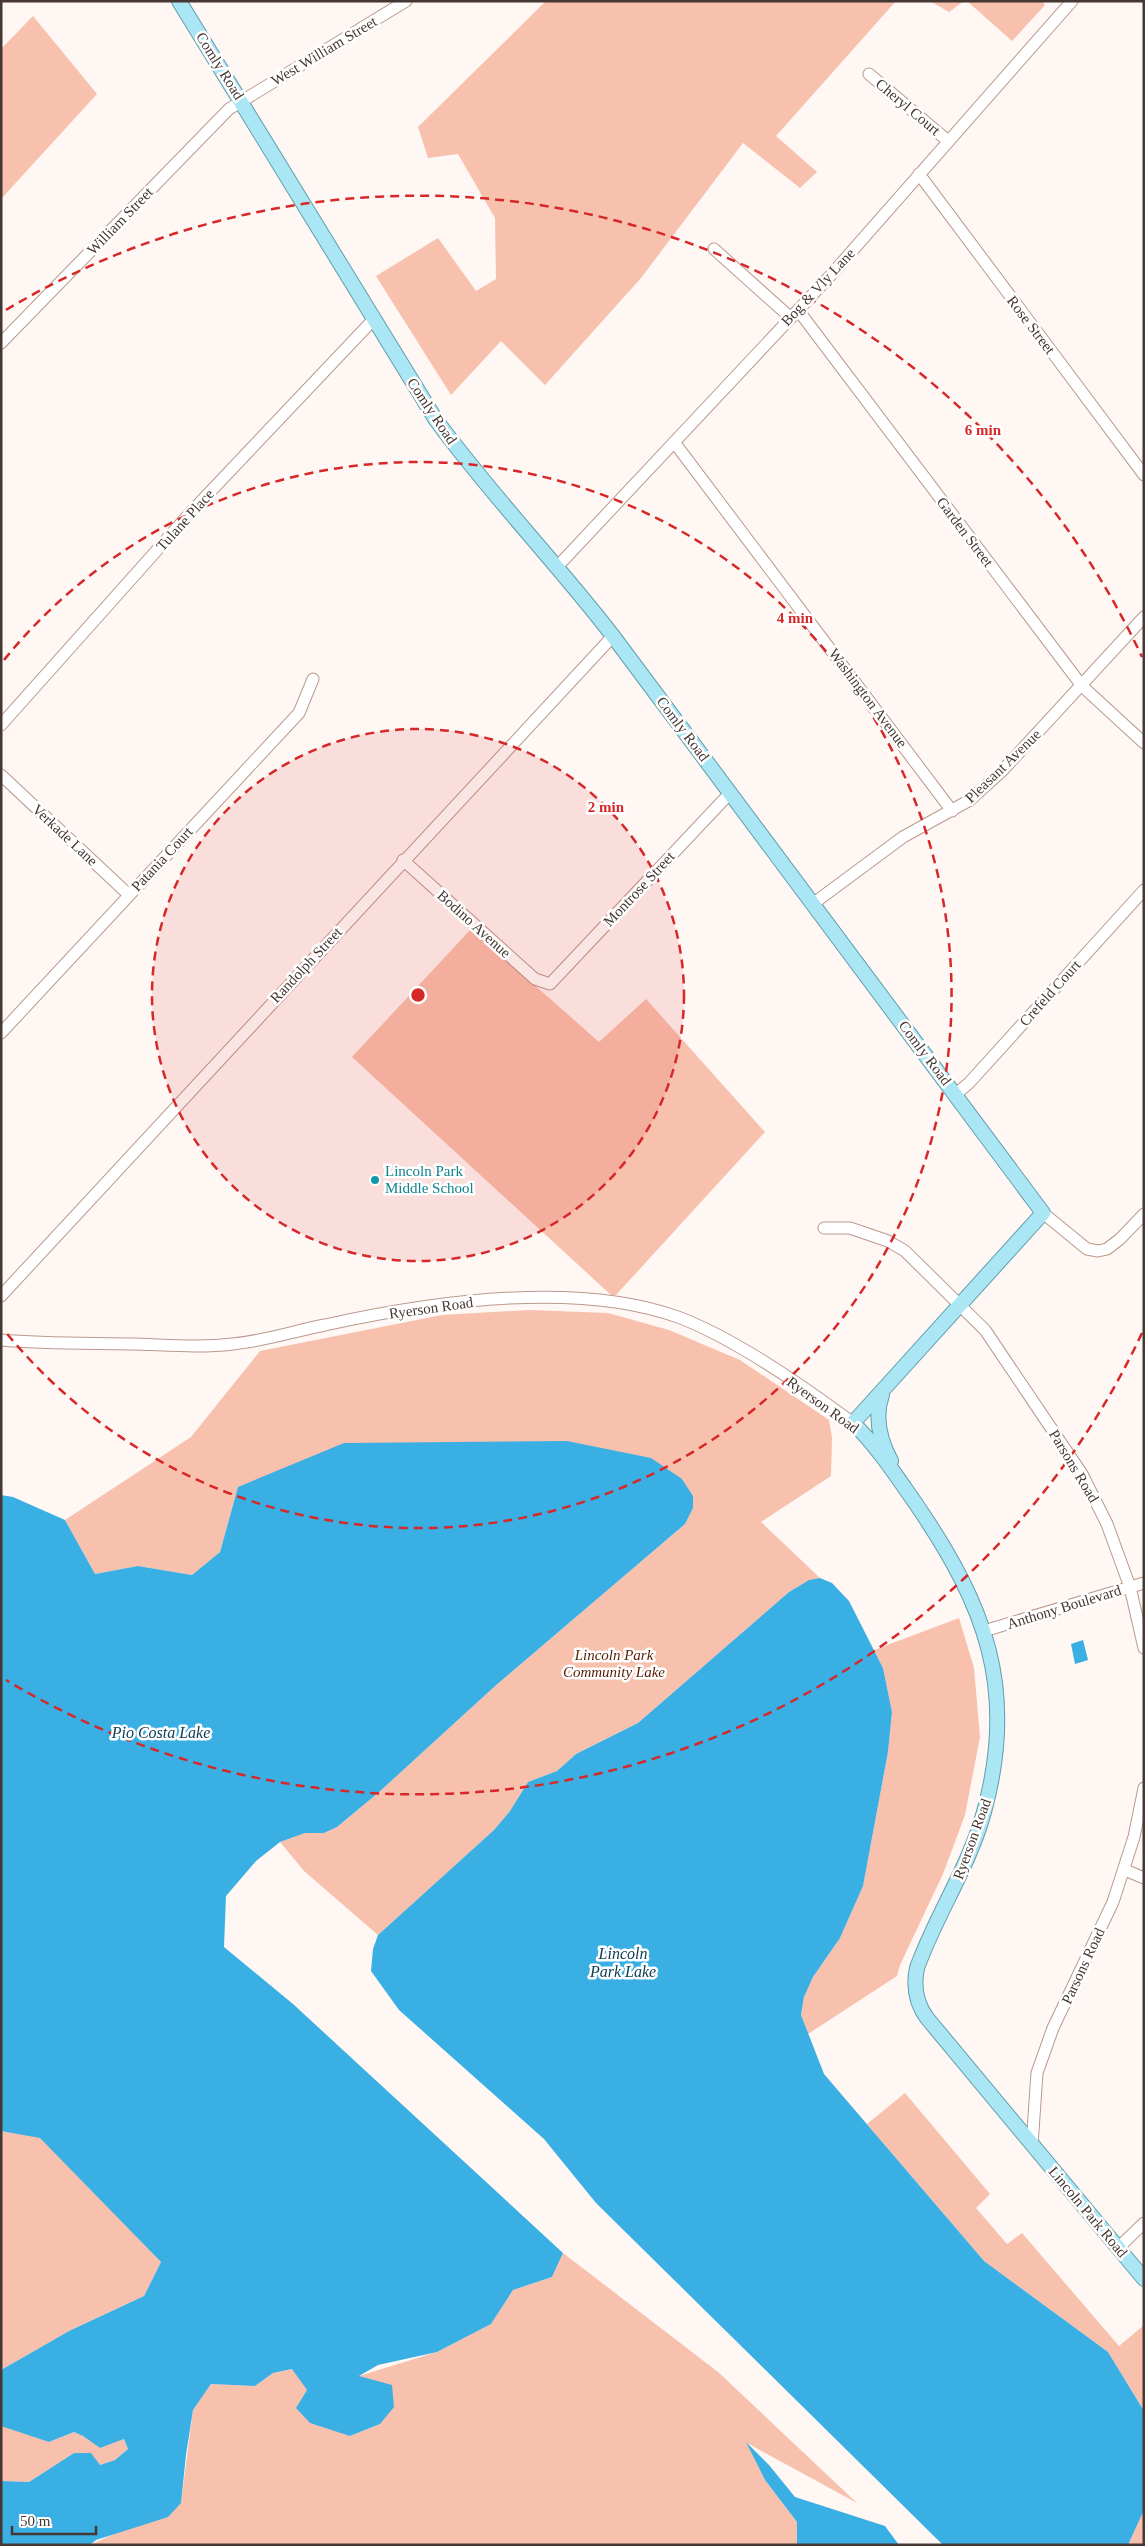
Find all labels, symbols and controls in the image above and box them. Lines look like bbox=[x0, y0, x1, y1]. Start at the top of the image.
street label: West William Street bbox=[268, 13, 380, 89]
street label: Comly Road bbox=[193, 29, 247, 103]
street label: Cheryl Court bbox=[873, 76, 944, 139]
street label: William Street bbox=[84, 183, 157, 258]
street label: Bog & Vly Lane bbox=[778, 245, 858, 329]
street label: Rose Street bbox=[1004, 293, 1059, 358]
street label: Comly Road bbox=[404, 375, 460, 447]
text: 6 min bbox=[965, 422, 1002, 438]
street label: Tulane Place bbox=[153, 486, 217, 554]
street label: Garden Street bbox=[934, 494, 997, 571]
text: 4 min bbox=[777, 610, 814, 626]
street label: Washington Avenue bbox=[826, 645, 911, 751]
street label: Comly Road bbox=[654, 694, 713, 765]
street label: Pleasant Avenue bbox=[962, 726, 1044, 806]
text: 2 min bbox=[588, 799, 625, 815]
street label: Verkade Lane bbox=[29, 801, 101, 869]
street label: Patania Court bbox=[128, 823, 196, 894]
street label: Montrose Street bbox=[600, 848, 678, 930]
street label: Bodino Avenue bbox=[434, 887, 514, 961]
street label: Randolph Street bbox=[267, 923, 346, 1006]
street label: Crefeld Court bbox=[1016, 956, 1084, 1029]
centre of rings bbox=[409, 986, 427, 1004]
street label: Comly Road bbox=[896, 1018, 955, 1089]
place label: Lincoln Park Middle School bbox=[385, 1163, 474, 1196]
marker: Lincoln Park Middle School bbox=[369, 1174, 381, 1186]
street label: Ryerson Road bbox=[388, 1294, 475, 1322]
street label: Ryerson Road bbox=[784, 1374, 862, 1437]
street label: Parsons Road bbox=[1046, 1427, 1102, 1506]
street label: Anthony Boulevard bbox=[1005, 1582, 1124, 1632]
park label: Lincoln Park Community Lake bbox=[563, 1647, 665, 1680]
water label: Pio Costa Lake bbox=[111, 1724, 210, 1741]
street label: Ryerson Road bbox=[950, 1796, 994, 1882]
street label: Parsons Road bbox=[1058, 1925, 1108, 2007]
water label: Lincoln Park Lake bbox=[589, 1945, 656, 1980]
street label: Lincoln Park Road bbox=[1045, 2163, 1131, 2261]
scale bar bbox=[12, 2504, 96, 2536]
text: 50 m bbox=[20, 2513, 51, 2529]

